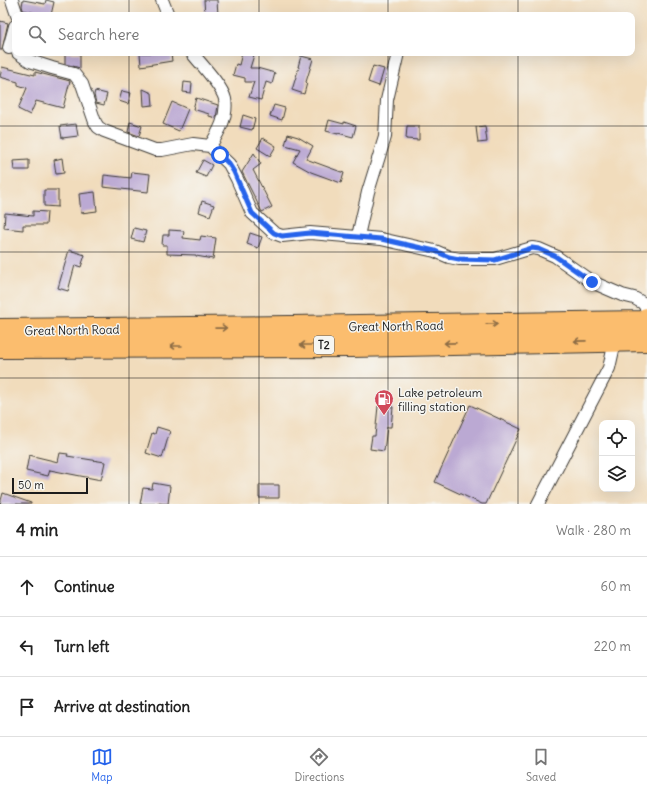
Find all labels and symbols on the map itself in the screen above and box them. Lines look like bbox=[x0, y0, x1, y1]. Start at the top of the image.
route start bbox=[211, 146, 229, 164]
route end bbox=[583, 273, 601, 291]
street label: Great North Road bbox=[348, 318, 444, 334]
one-way arrow bbox=[485, 320, 498, 328]
street label: Great North Road bbox=[24, 322, 120, 338]
one-way arrow bbox=[214, 324, 227, 332]
road number: T2 bbox=[314, 336, 334, 354]
one-way arrow bbox=[574, 337, 587, 344]
one-way arrow bbox=[444, 339, 457, 347]
one-way arrow bbox=[300, 341, 313, 349]
one-way arrow bbox=[170, 342, 183, 350]
place label: Lake petroleum filling station bbox=[398, 385, 483, 414]
fuel station icon: Lake petroleum filling station bbox=[373, 388, 395, 416]
scale bar bbox=[12, 476, 88, 495]

